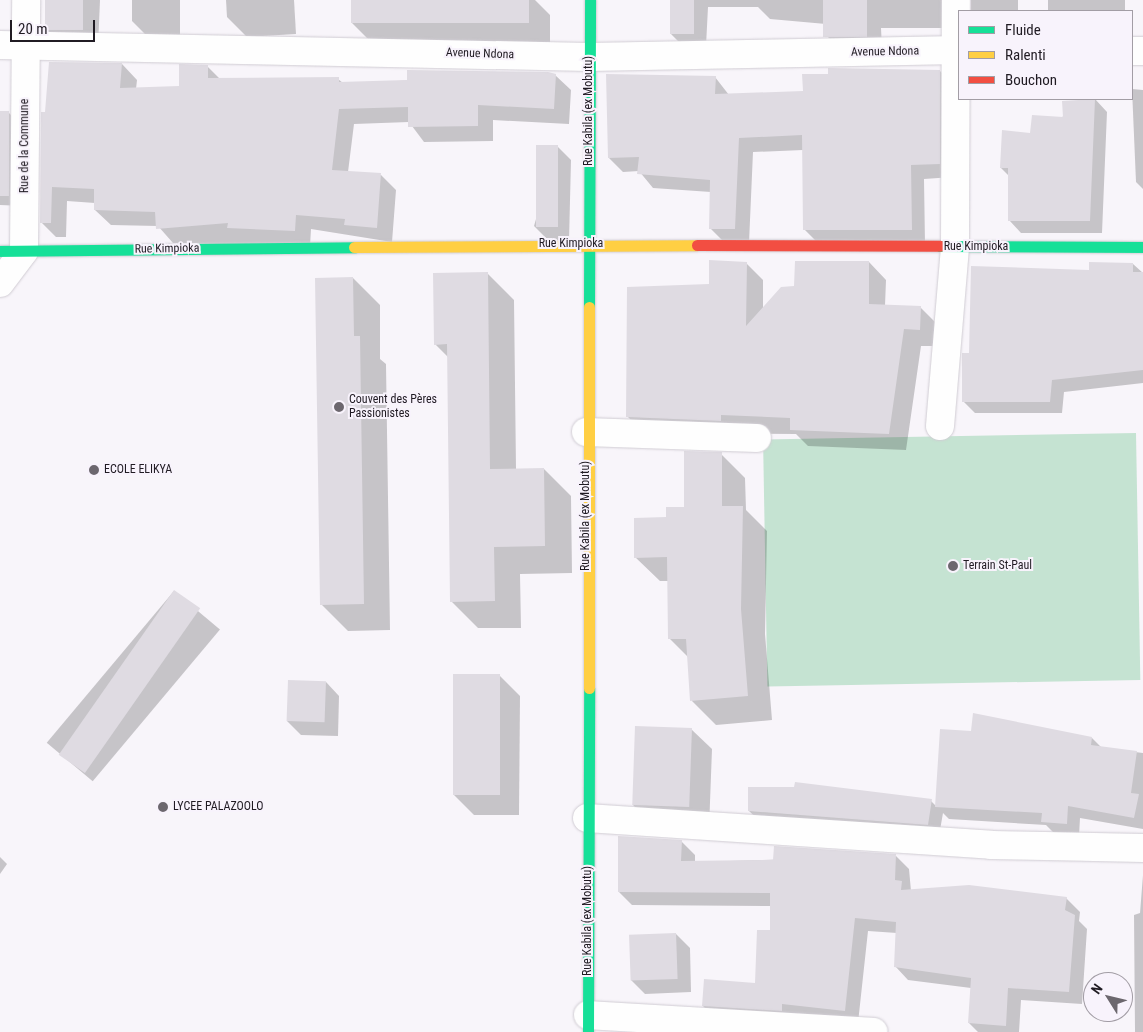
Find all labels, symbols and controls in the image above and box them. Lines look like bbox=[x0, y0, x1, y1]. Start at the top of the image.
scale bar bbox=[12, 10, 98, 42]
legend bbox=[958, 10, 1133, 100]
text: 20 m bbox=[18, 20, 48, 38]
text: Fluide bbox=[1005, 21, 1041, 39]
street label: Avenue Ndona bbox=[851, 44, 919, 60]
street label: Avenue Ndona bbox=[446, 46, 514, 62]
text: Ralenti bbox=[1005, 46, 1046, 64]
street label: Rue Kabila (ex Mobutu) bbox=[582, 56, 596, 166]
text: Bouchon bbox=[1005, 71, 1057, 89]
street label: Rue de la Commune bbox=[18, 99, 32, 193]
street label: Rue Kimpioka bbox=[539, 237, 603, 251]
street label: Rue Kimpioka bbox=[944, 240, 1008, 254]
street label: Rue Kimpioka bbox=[135, 241, 199, 257]
place label: Couvent des Pères Passionistes bbox=[349, 393, 437, 421]
marker: Couvent des Pères Passionistes bbox=[333, 401, 345, 413]
street label: Rue Kabila (ex Mobutu) bbox=[579, 461, 593, 571]
place label: ECOLE ELIKYA bbox=[104, 463, 172, 477]
marker: ECOLE ELIKYA bbox=[88, 464, 100, 476]
place label: Terrain St-Paul bbox=[963, 559, 1032, 573]
marker: Terrain St-Paul bbox=[947, 560, 959, 572]
place label: LYCEE PALAZOOLO bbox=[173, 800, 264, 814]
marker: LYCEE PALAZOOLO bbox=[157, 801, 169, 813]
street label: Rue Kabila (ex Mobutu) bbox=[581, 866, 595, 976]
north arrow bbox=[1083, 972, 1133, 1022]
text: N bbox=[1088, 981, 1106, 997]

